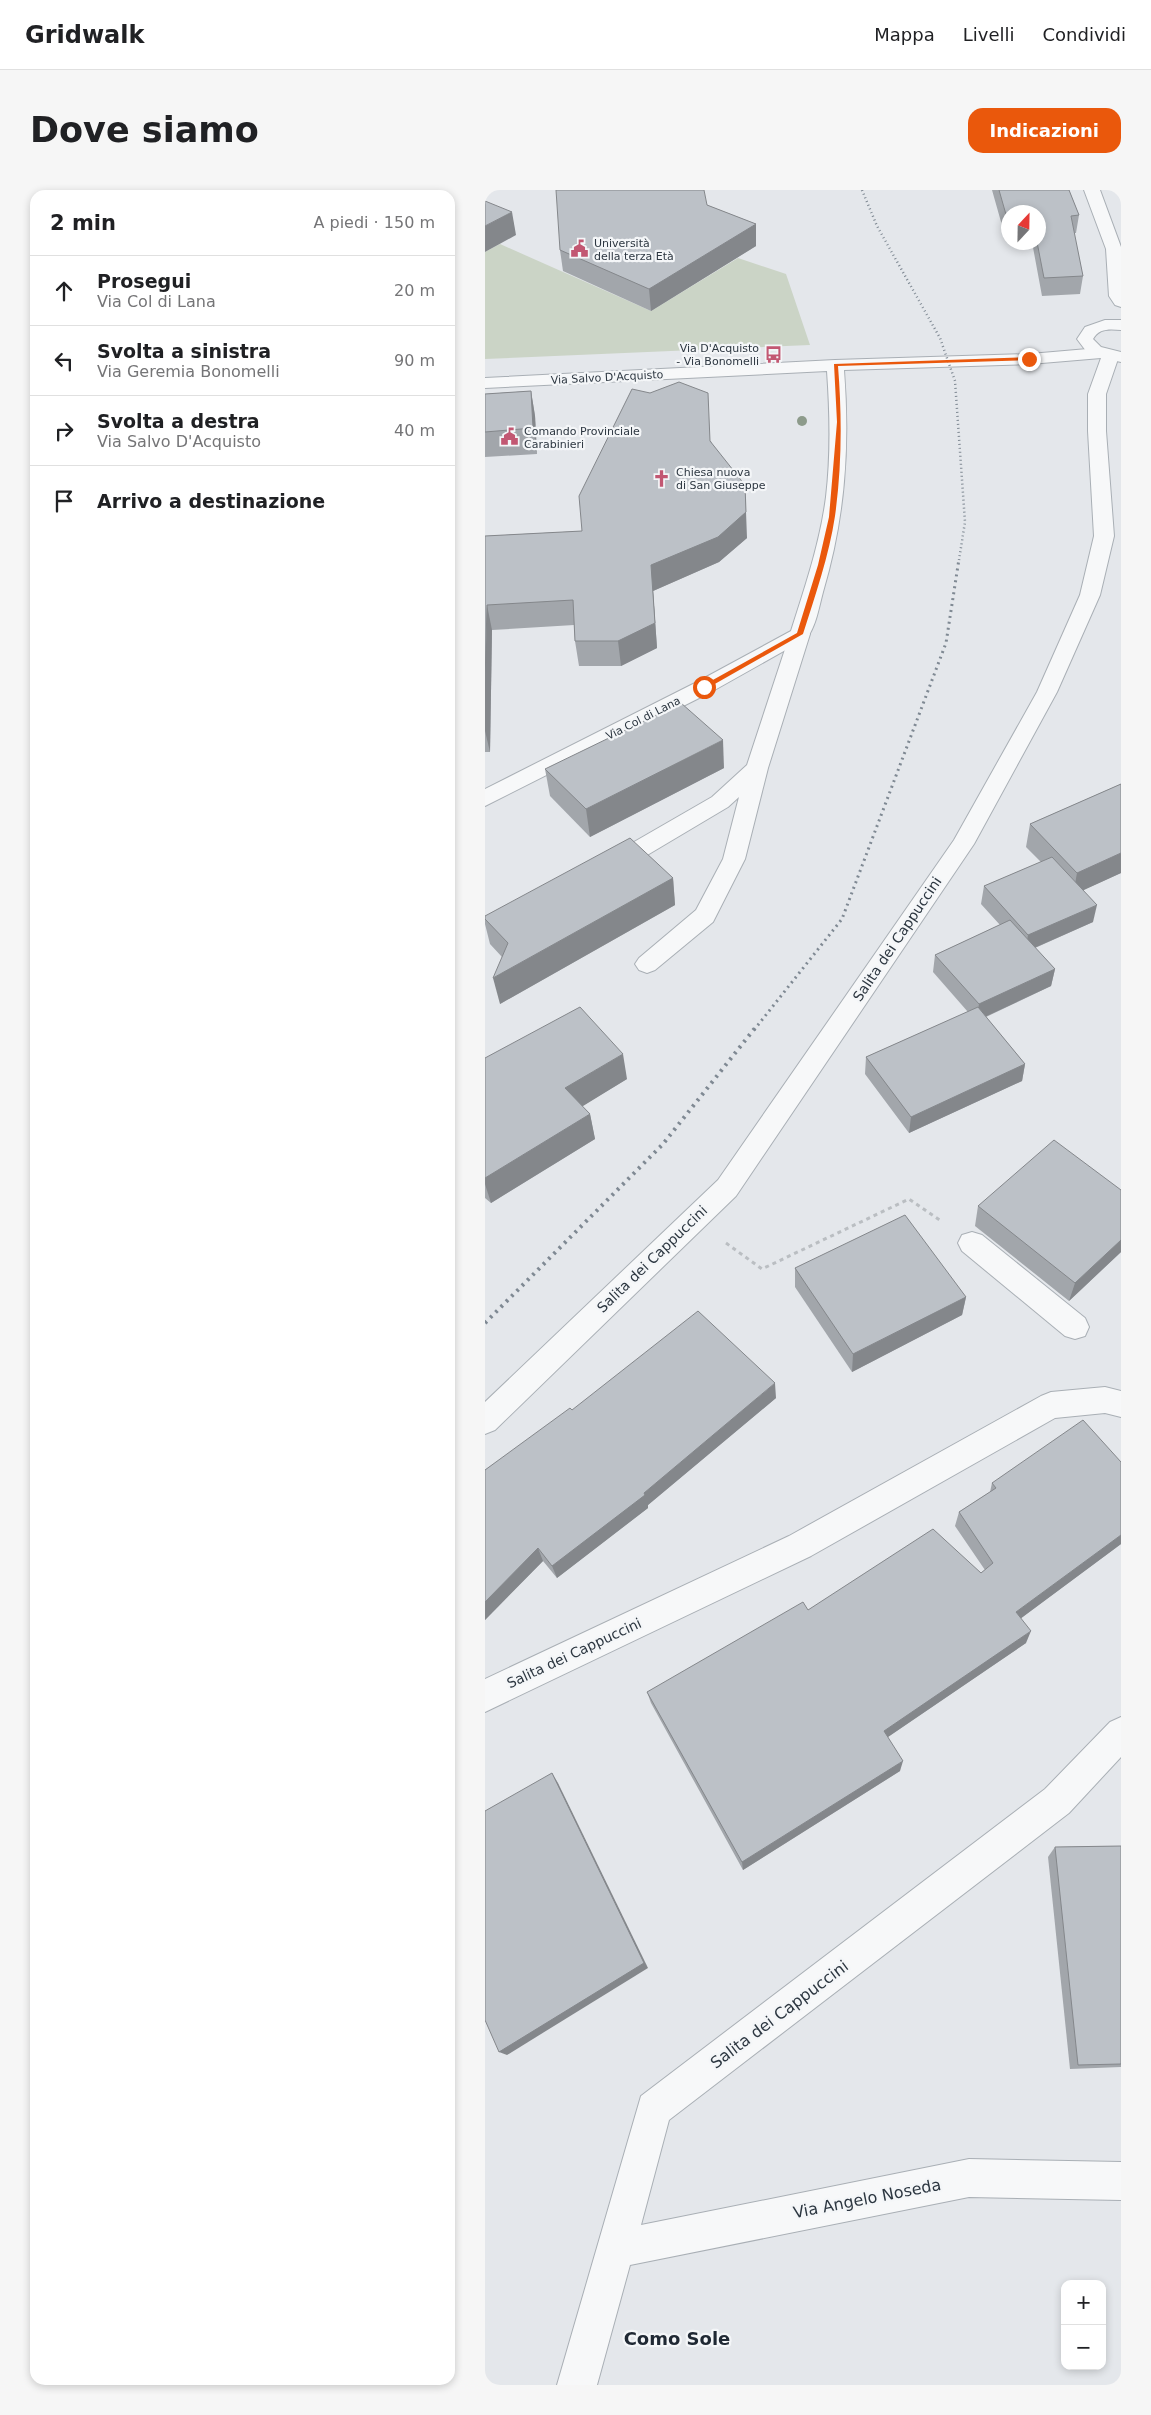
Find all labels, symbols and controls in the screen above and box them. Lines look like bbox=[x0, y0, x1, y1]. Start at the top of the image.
text: Gridwalk bbox=[25, 21, 145, 49]
text: Mappa bbox=[874, 24, 935, 45]
text: Livelli bbox=[963, 24, 1015, 45]
text: Condividi bbox=[1043, 24, 1126, 45]
button: Indicazioni bbox=[968, 108, 1121, 153]
text: Dove siamo bbox=[30, 110, 259, 150]
north arrow bbox=[1001, 205, 1046, 250]
text: 2 min bbox=[50, 211, 116, 235]
text: A piedi · 150 m bbox=[313, 213, 435, 232]
place label: Università della terza Età bbox=[594, 237, 674, 263]
public building icon: Università della terza Età bbox=[570, 239, 590, 259]
text: Prosegui bbox=[97, 270, 191, 292]
icon: ahead bbox=[50, 277, 78, 305]
text: 20 m bbox=[394, 281, 435, 300]
text: Via Col di Lana bbox=[97, 292, 216, 311]
text: Svolta a sinistra bbox=[97, 340, 271, 362]
place label: Via D'Acquisto - Via Bonomelli bbox=[676, 342, 759, 368]
bus stop icon: Via D'Acquisto - Via Bonomelli bbox=[763, 344, 783, 364]
icon: left bbox=[50, 347, 78, 375]
route end bbox=[1018, 348, 1041, 371]
text: 90 m bbox=[394, 351, 435, 370]
text: Via Geremia Bonomelli bbox=[97, 362, 280, 381]
street label: Via Salvo D'Acquisto bbox=[550, 368, 664, 387]
text: Svolta a destra bbox=[97, 410, 260, 432]
icon: right bbox=[50, 417, 78, 445]
text: 40 m bbox=[394, 421, 435, 440]
place label: Comando Provinciale Carabinieri bbox=[524, 425, 640, 451]
public building icon: Comando Provinciale Carabinieri bbox=[500, 427, 520, 447]
text: Via Salvo D'Acquisto bbox=[97, 432, 261, 451]
place label: Chiesa nuova di San Giuseppe bbox=[676, 466, 766, 492]
church icon: Chiesa nuova di San Giuseppe bbox=[652, 468, 672, 488]
icon: arrive bbox=[50, 487, 78, 515]
text: Arrivo a destinazione bbox=[97, 490, 325, 512]
route start bbox=[693, 676, 716, 699]
street label: Via Col di Lana bbox=[604, 694, 683, 743]
street label: Salita dei Cappuccini bbox=[849, 874, 945, 1004]
street label: Salita dei Cappuccini bbox=[594, 1202, 710, 1316]
street label: Salita dei Cappuccini bbox=[504, 1615, 644, 1691]
street label: Salita dei Cappuccini bbox=[707, 1956, 852, 2072]
street label: Via Angelo Noseda bbox=[792, 2175, 943, 2222]
map controls bbox=[1061, 2280, 1106, 2370]
button: + bbox=[1061, 2280, 1106, 2325]
button: − bbox=[1061, 2325, 1106, 2370]
district label: Como Sole bbox=[624, 2328, 730, 2349]

